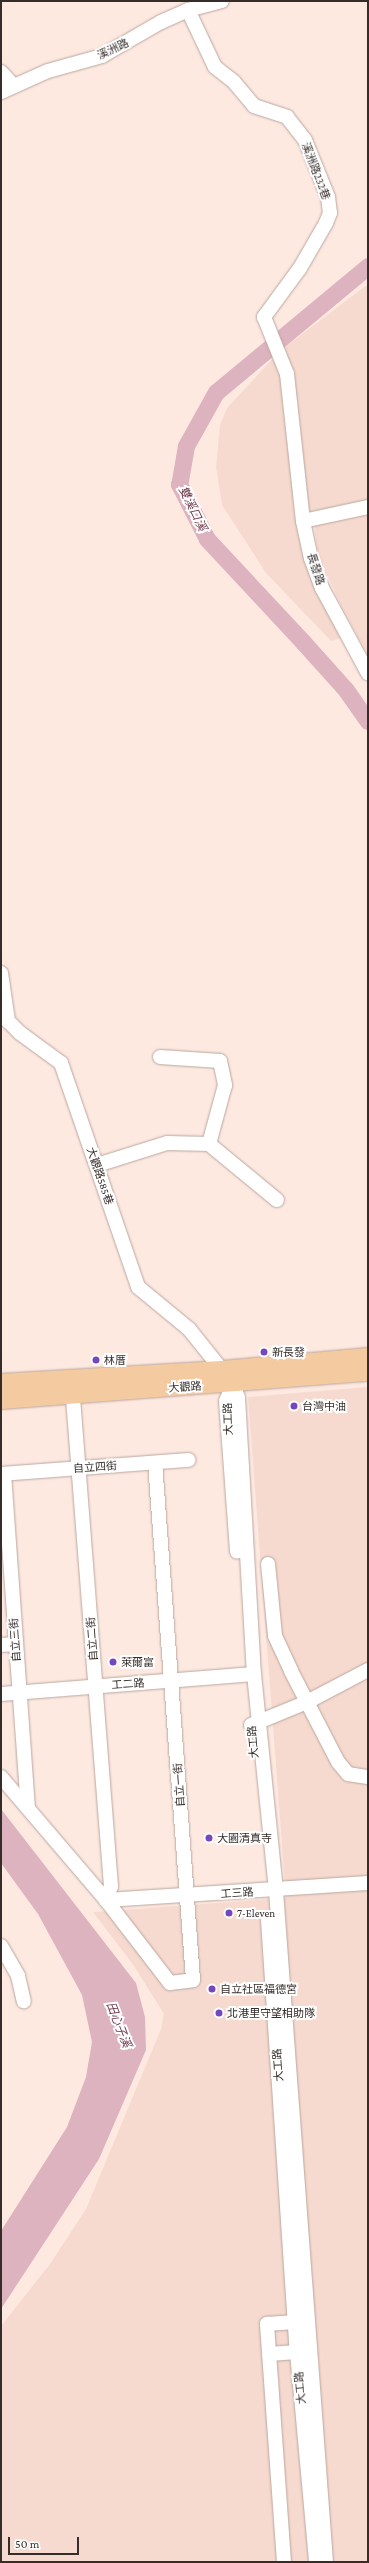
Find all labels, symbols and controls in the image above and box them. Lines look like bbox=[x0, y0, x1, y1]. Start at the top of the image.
street label: 溪洲路 bbox=[95, 36, 131, 62]
street label: 溪洲路232巷 bbox=[299, 141, 333, 201]
water label: 雙溪口溪 bbox=[175, 484, 209, 534]
street label: 長發路 bbox=[305, 551, 327, 587]
street label: 大觀路585巷 bbox=[84, 1145, 116, 1207]
place label: 新長發 bbox=[272, 1345, 305, 1359]
marker: 新長發 bbox=[259, 1347, 269, 1357]
place label: 林厝 bbox=[104, 1353, 126, 1367]
marker: 林厝 bbox=[91, 1355, 101, 1365]
street label: 大觀路 bbox=[168, 1379, 202, 1395]
place label: 台灣中油 bbox=[302, 1399, 346, 1413]
marker: 台灣中油 bbox=[289, 1401, 299, 1411]
street label: 大工路 bbox=[221, 1402, 235, 1436]
street label: 自立四街 bbox=[73, 1459, 117, 1475]
street label: 自立二街 bbox=[84, 1617, 100, 1661]
street label: 自立三街 bbox=[7, 1618, 23, 1662]
place label: 萊爾富 bbox=[121, 1655, 154, 1669]
marker: 萊爾富 bbox=[108, 1657, 118, 1667]
street label: 工二路 bbox=[111, 1676, 145, 1692]
street label: 大工路 bbox=[245, 1725, 261, 1759]
street label: 自立一街 bbox=[171, 1763, 187, 1807]
place label: 大園清真寺 bbox=[217, 1831, 272, 1845]
marker: 大園清真寺 bbox=[204, 1833, 214, 1843]
street label: 工三路 bbox=[220, 1885, 254, 1901]
place label: 7-Eleven bbox=[237, 1906, 275, 1920]
marker: 7-Eleven bbox=[224, 1908, 234, 1918]
place label: 自立社區福德宮 bbox=[220, 1982, 297, 1996]
marker: 自立社區福德宮 bbox=[207, 1984, 217, 1994]
water label: 田心子溪 bbox=[103, 2000, 133, 2050]
place label: 北港里守望相助隊 bbox=[227, 2006, 315, 2020]
marker: 北港里守望相助隊 bbox=[214, 2008, 224, 2018]
street label: 大工路 bbox=[270, 2048, 286, 2082]
street label: 大工路 bbox=[292, 2371, 308, 2405]
scale bar bbox=[10, 2529, 81, 2555]
text: 50 m bbox=[15, 2537, 39, 2551]

